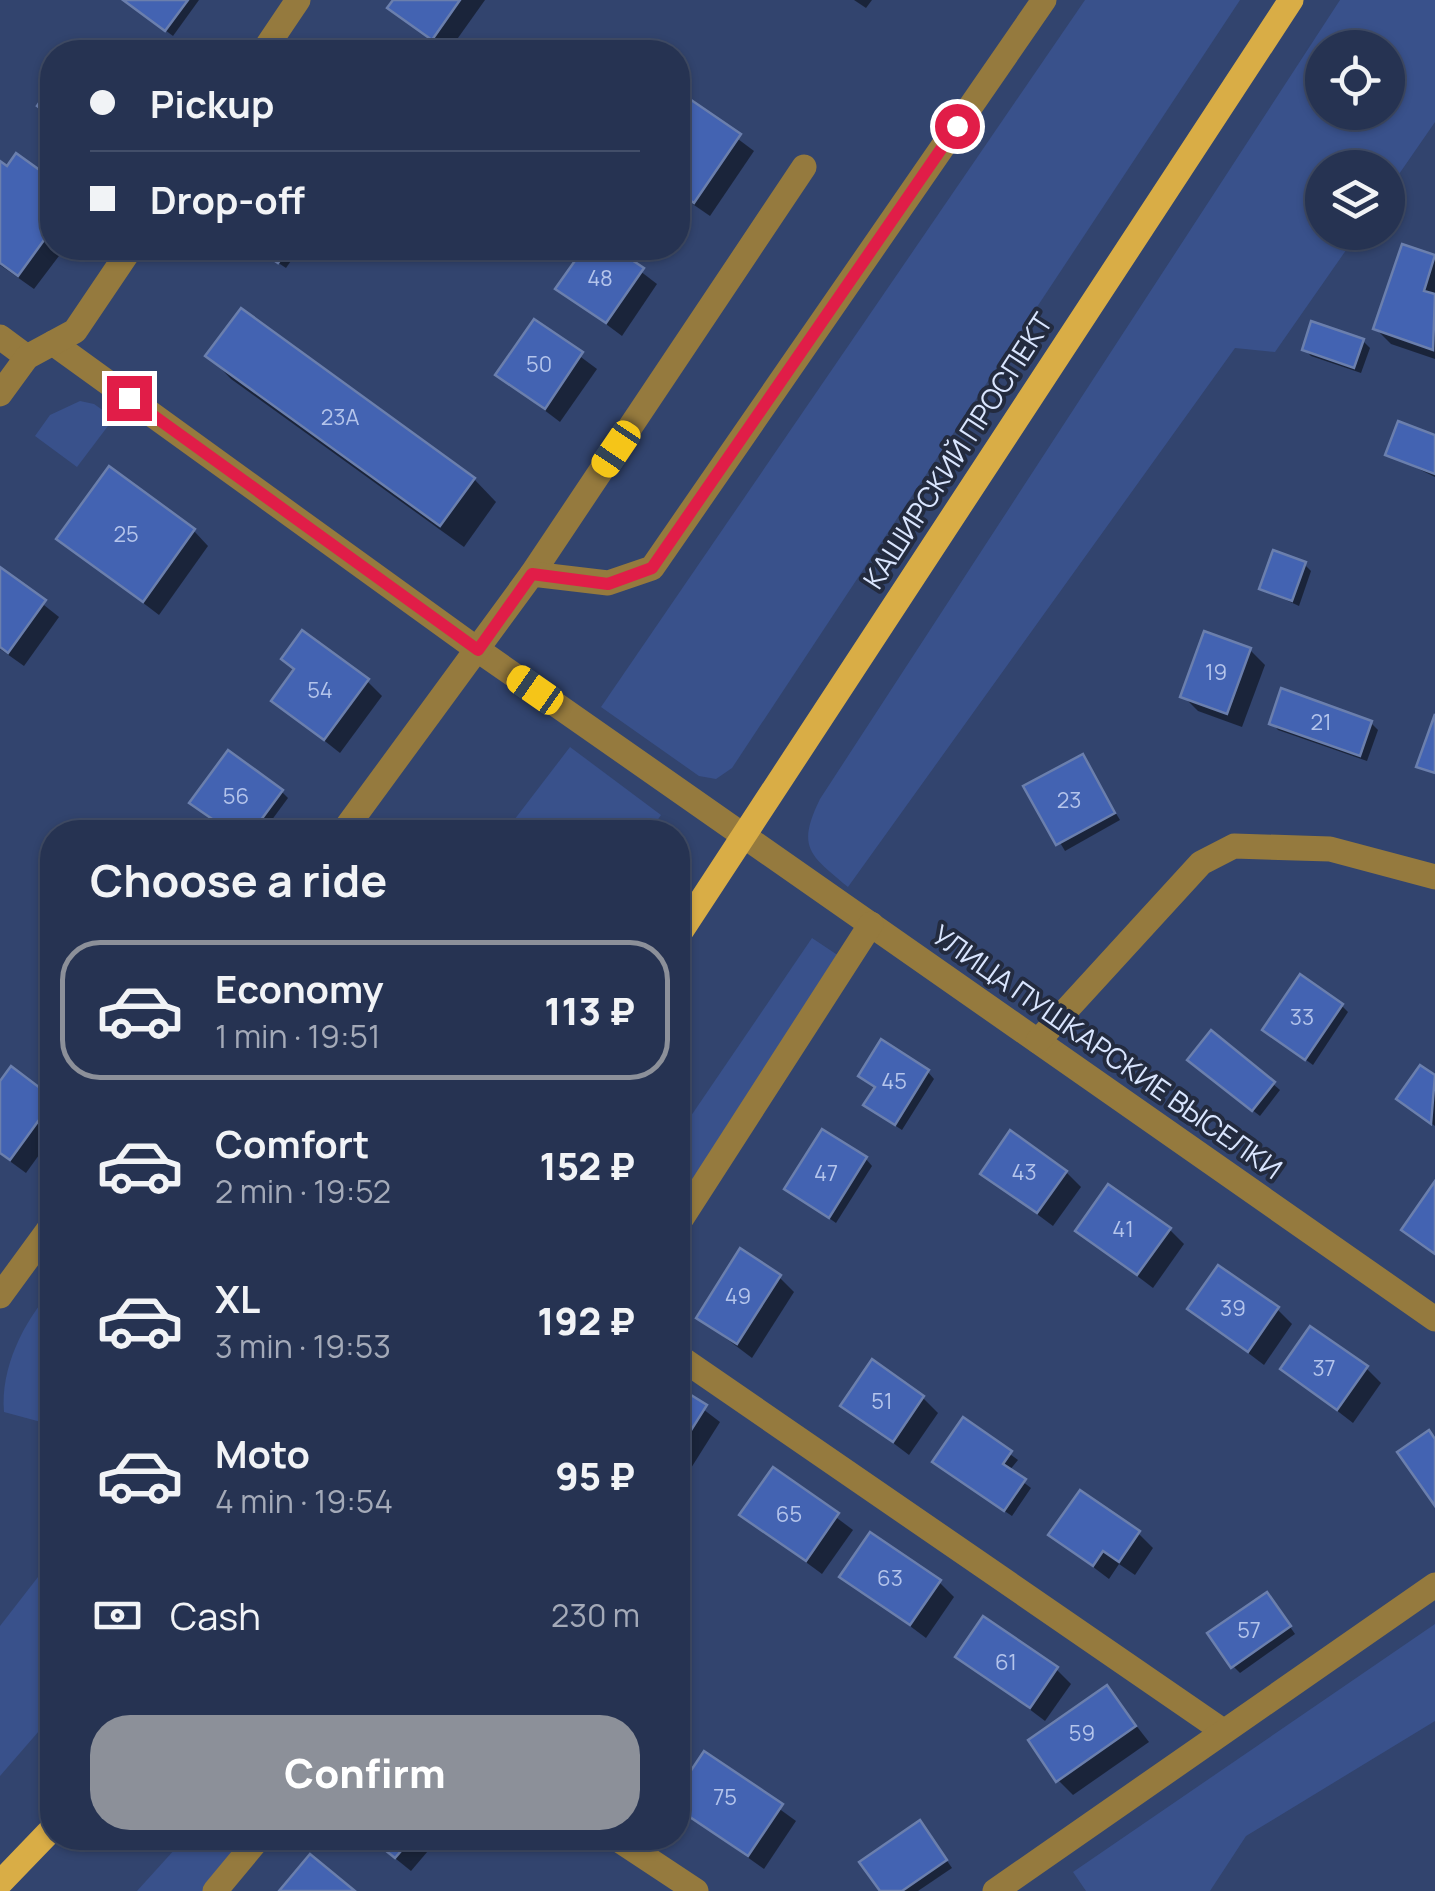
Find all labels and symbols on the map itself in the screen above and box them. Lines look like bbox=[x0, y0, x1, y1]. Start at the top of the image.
route start bbox=[935, 104, 980, 149]
house number: 48 bbox=[587, 263, 613, 293]
street label: КАШИРСКИЙ ПРОСПЕКТ bbox=[854, 305, 1061, 596]
house number: 50 bbox=[526, 349, 552, 379]
route end bbox=[107, 376, 152, 421]
house number: 23А bbox=[321, 402, 359, 432]
car bbox=[587, 416, 645, 482]
house number: 25 bbox=[113, 519, 139, 549]
house number: 19 bbox=[1205, 657, 1227, 687]
car bbox=[502, 661, 568, 719]
house number: 54 bbox=[307, 675, 333, 705]
house number: 21 bbox=[1310, 707, 1332, 737]
house number: 56 bbox=[223, 781, 249, 811]
house number: 23 bbox=[1057, 785, 1081, 815]
street label: УЛИЦА ПУШКАРСКИЕ ВЫСЕЛКИ bbox=[925, 915, 1290, 1187]
house number: 33 bbox=[1290, 1002, 1314, 1032]
house number: 45 bbox=[881, 1066, 907, 1096]
house number: 43 bbox=[1011, 1157, 1037, 1187]
house number: 47 bbox=[814, 1158, 838, 1188]
house number: 41 bbox=[1112, 1214, 1134, 1244]
house number: 49 bbox=[725, 1281, 751, 1311]
house number: 39 bbox=[1220, 1293, 1246, 1323]
house number: 37 bbox=[1312, 1353, 1336, 1383]
house number: 51 bbox=[871, 1386, 893, 1416]
house number: 65 bbox=[776, 1499, 802, 1529]
house number: 63 bbox=[877, 1563, 903, 1593]
house number: 57 bbox=[1237, 1615, 1261, 1645]
house number: 61 bbox=[995, 1647, 1017, 1677]
house number: 59 bbox=[1069, 1718, 1095, 1748]
house number: 75 bbox=[713, 1782, 737, 1812]

